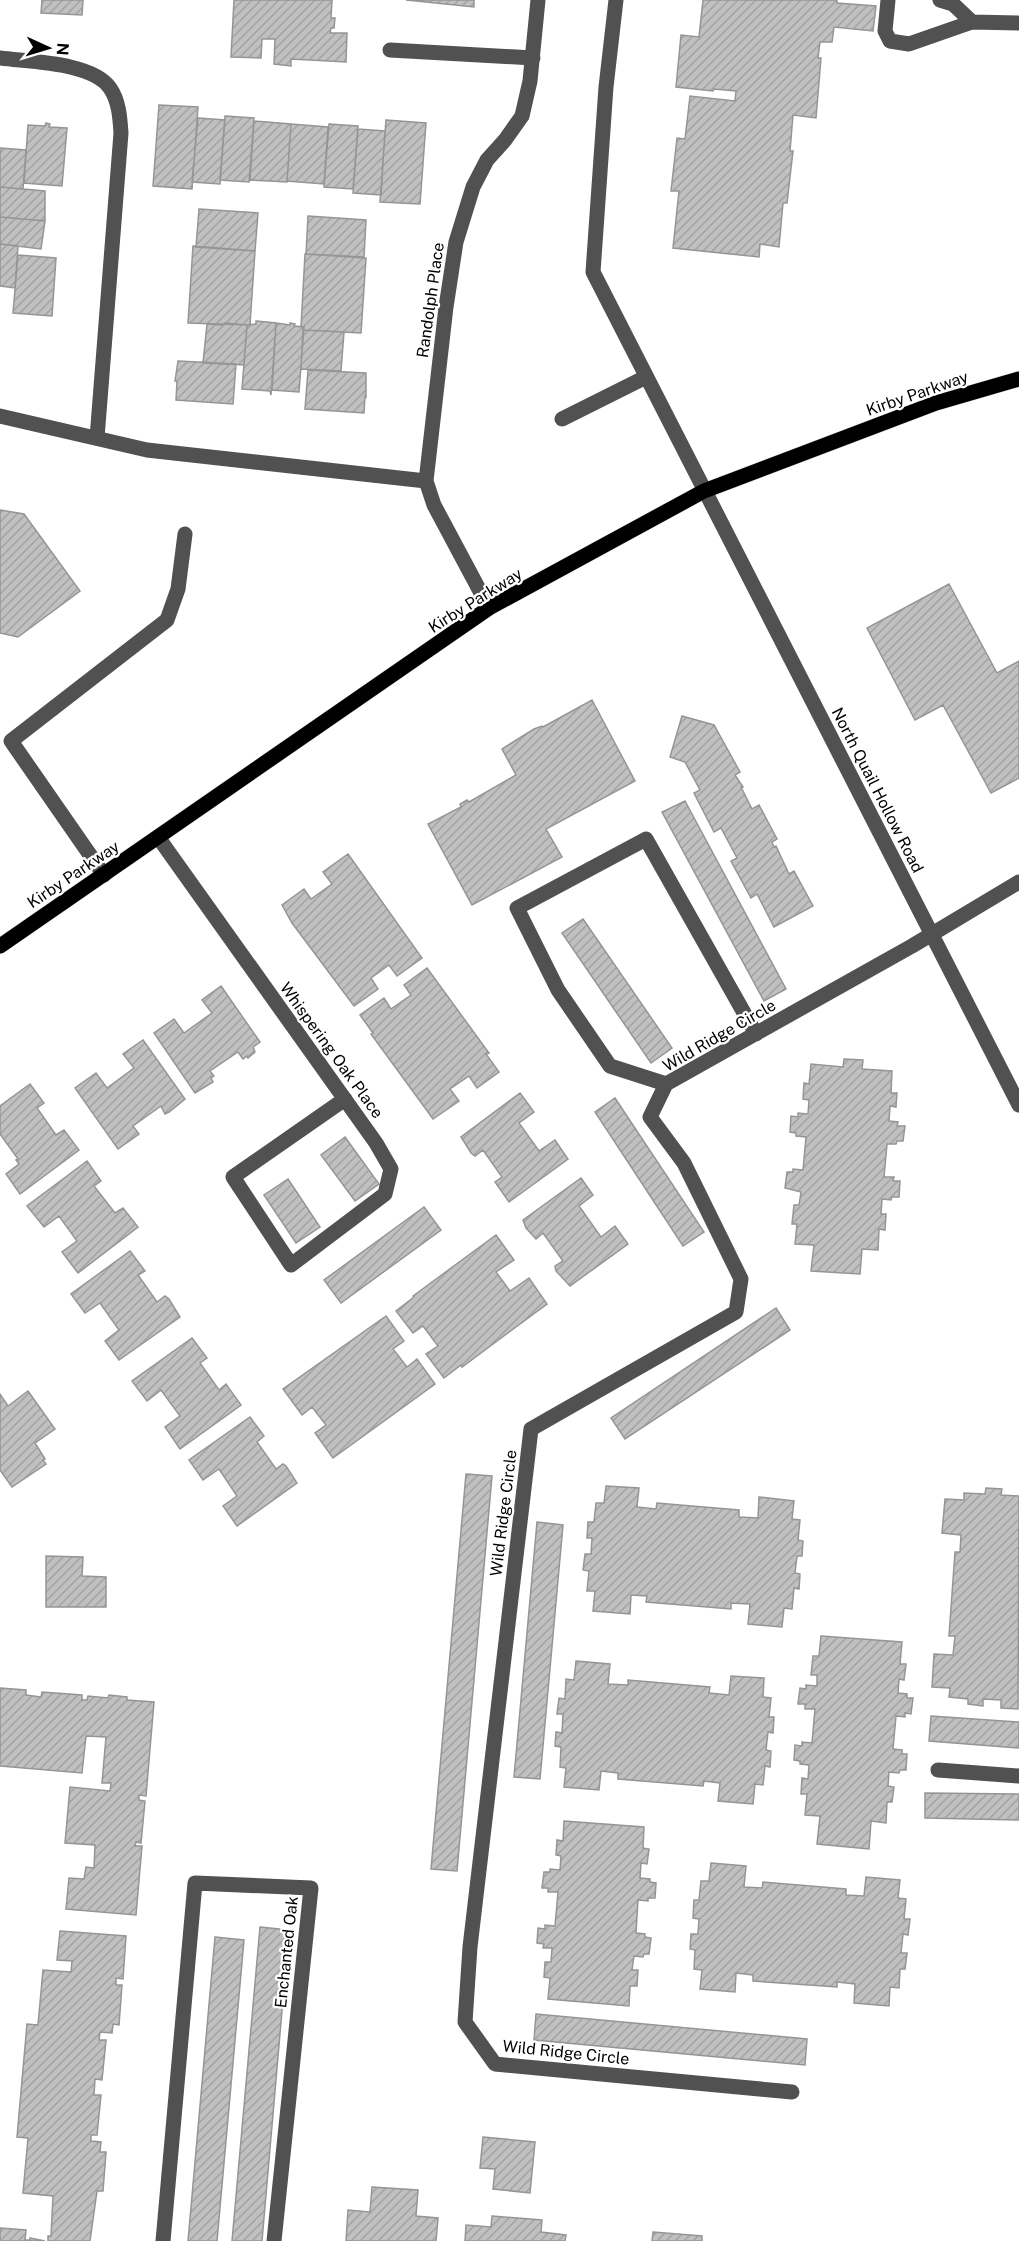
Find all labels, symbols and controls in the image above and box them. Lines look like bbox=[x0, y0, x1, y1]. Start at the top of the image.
north arrow bbox=[18, 18, 78, 78]
text: N bbox=[53, 42, 72, 56]
street label: Randolph Place bbox=[413, 241, 448, 359]
street label: Kirby Parkway bbox=[864, 367, 971, 420]
street label: Kirby Parkway bbox=[425, 564, 526, 637]
street label: North Quail Hollow Road bbox=[828, 705, 927, 876]
street label: Kirby Parkway bbox=[24, 836, 123, 912]
street label: Whispering Oak Place bbox=[276, 979, 387, 1122]
street label: Wild Ridge Circle bbox=[659, 995, 779, 1075]
street label: Wild Ridge Circle bbox=[486, 1449, 521, 1577]
street label: Enchanted Oak bbox=[271, 1895, 302, 2009]
street label: Wild Ridge Circle bbox=[502, 2036, 630, 2069]

